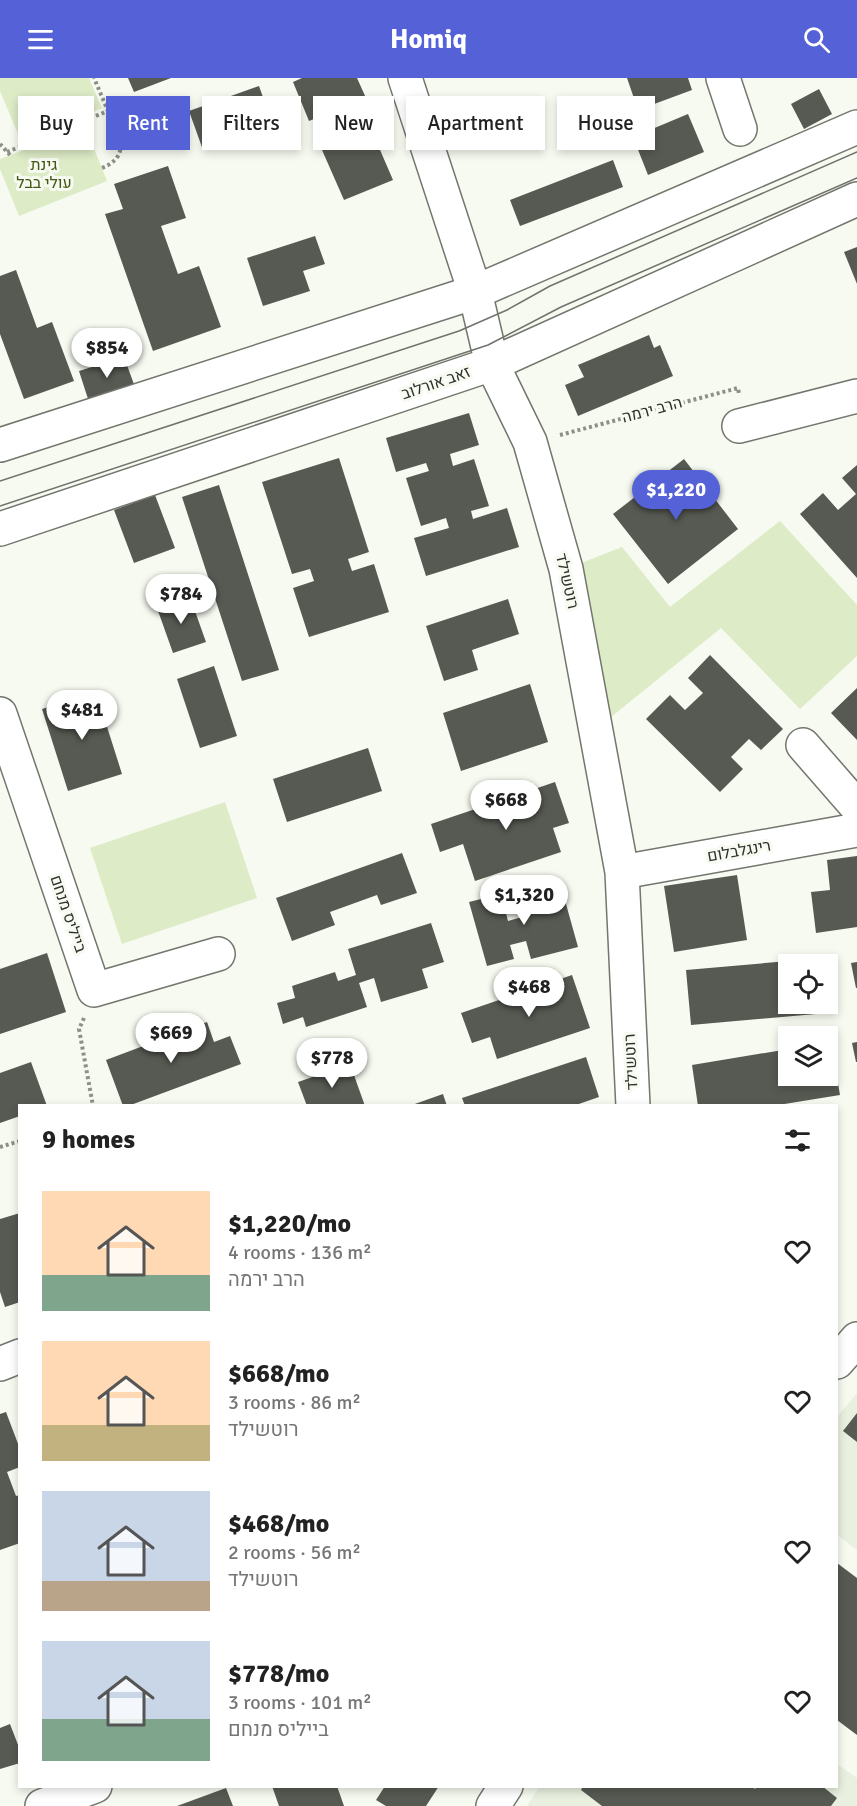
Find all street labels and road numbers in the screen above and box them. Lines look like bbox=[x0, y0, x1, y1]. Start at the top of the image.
street label: זאב אורלוב bbox=[399, 362, 474, 404]
street label: הרב ירמה bbox=[620, 392, 684, 428]
street label: רוטשילד bbox=[551, 551, 583, 611]
street label: רינגלבלום bbox=[706, 836, 772, 866]
street label: בייליס מנחם bbox=[45, 873, 91, 956]
street label: רוטשילד bbox=[620, 1033, 642, 1091]

